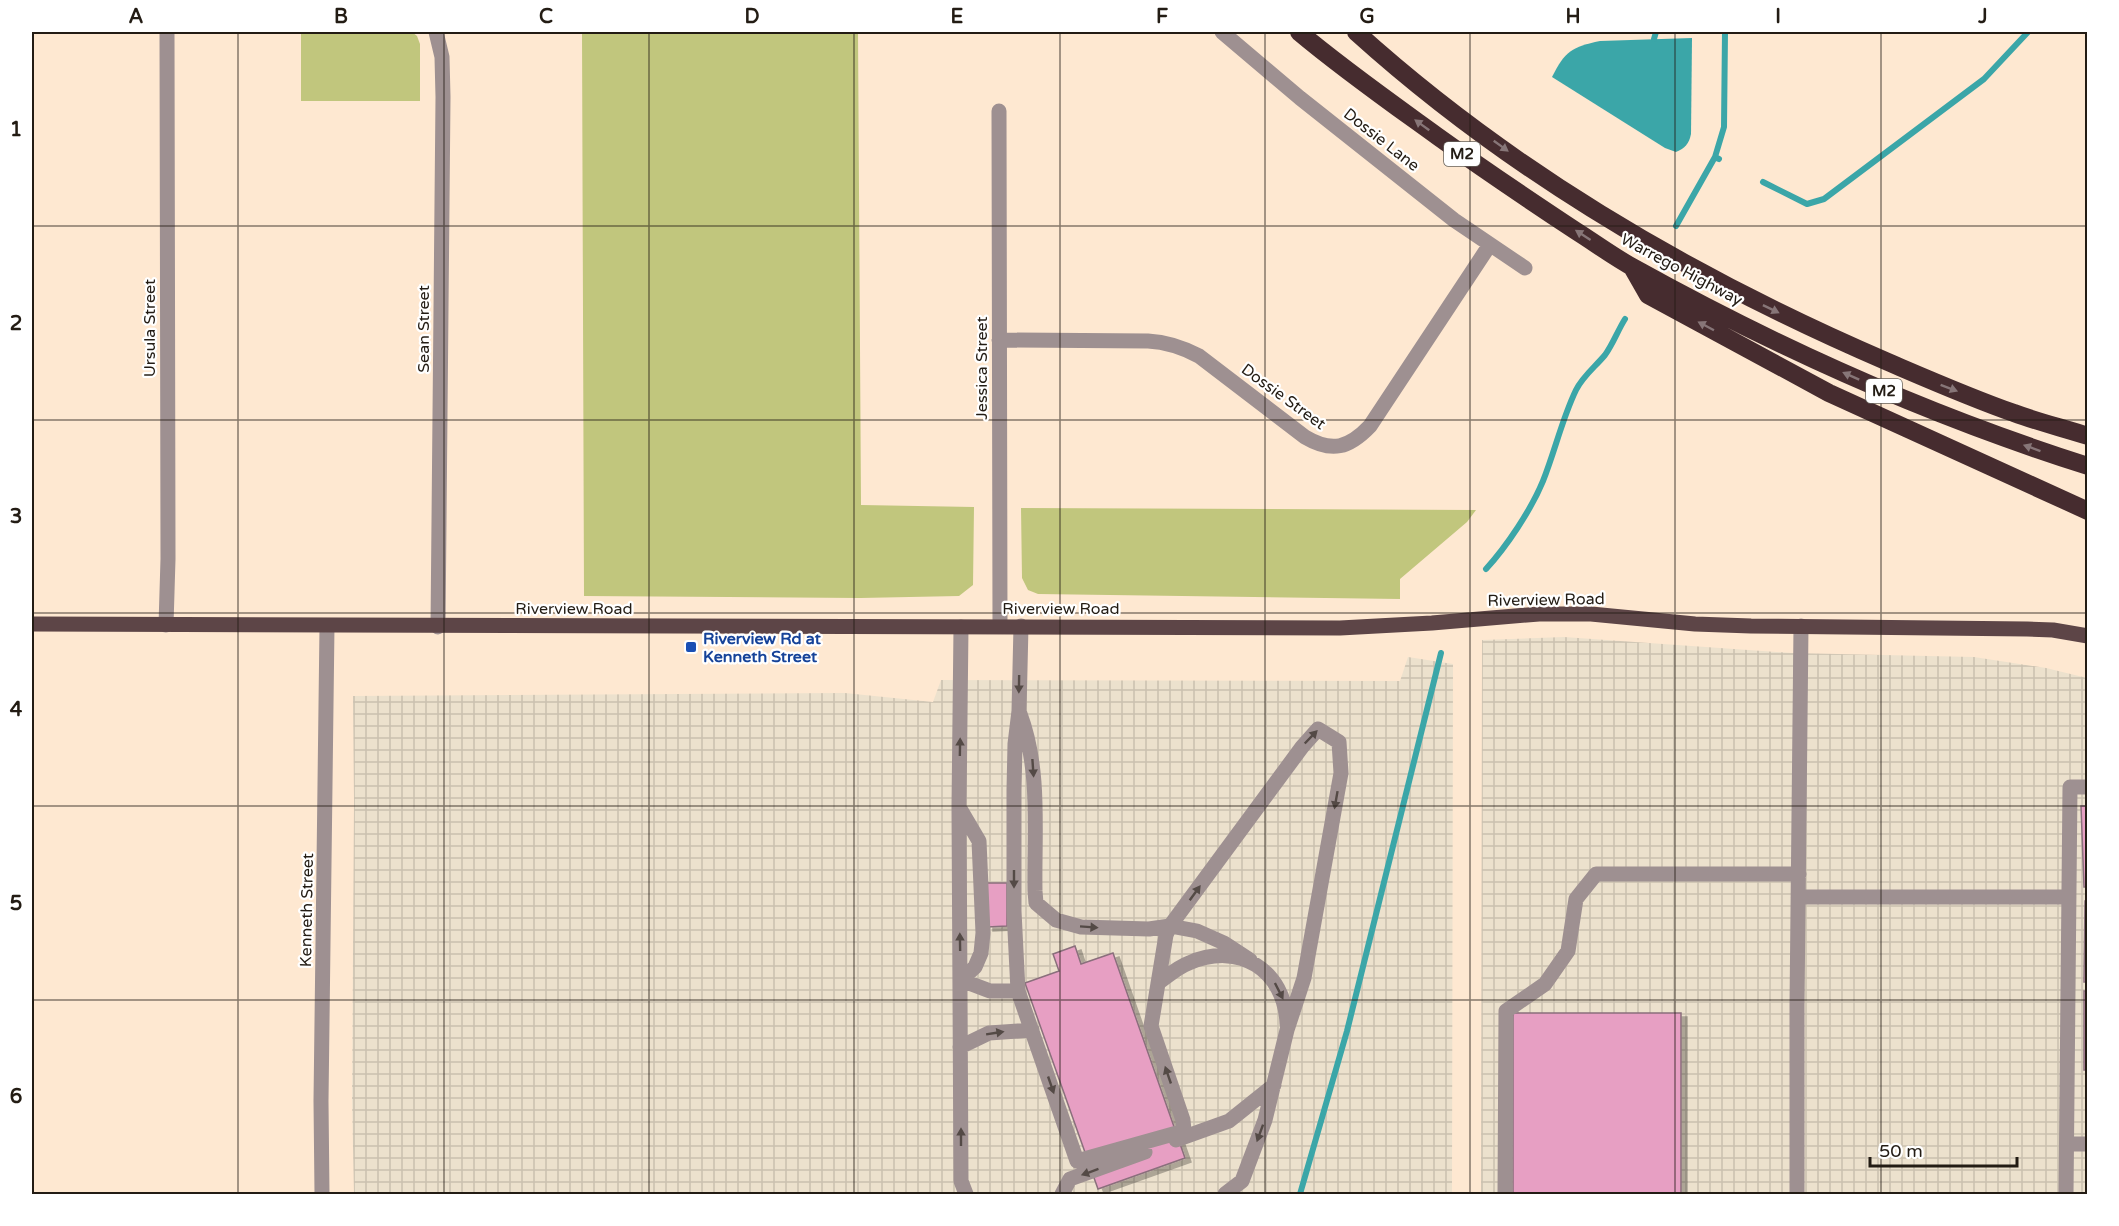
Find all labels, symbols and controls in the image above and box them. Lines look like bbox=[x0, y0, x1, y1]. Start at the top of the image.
text: A bbox=[129, 5, 144, 29]
text: B bbox=[334, 5, 348, 29]
text: C bbox=[539, 5, 553, 29]
text: D bbox=[744, 5, 760, 29]
text: E bbox=[951, 5, 964, 29]
text: F bbox=[1156, 5, 1168, 29]
text: G bbox=[1359, 5, 1375, 29]
text: H bbox=[1565, 5, 1581, 29]
text: I bbox=[1775, 5, 1781, 29]
text: J bbox=[1977, 5, 1988, 29]
street label: Dossie Lane bbox=[1339, 104, 1423, 176]
text: 1 bbox=[10, 118, 22, 142]
one-way arrow bbox=[1414, 119, 1430, 131]
one-way arrow bbox=[1492, 140, 1508, 152]
road number: M2 bbox=[1444, 142, 1480, 166]
street label: Warrego Highway bbox=[1617, 229, 1746, 311]
one-way arrow bbox=[1575, 230, 1591, 241]
street label: Ursula Street bbox=[140, 279, 160, 377]
street label: Sean Street bbox=[414, 285, 434, 373]
one-way arrow bbox=[1762, 304, 1779, 313]
text: 2 bbox=[10, 312, 22, 336]
street label: Jessica Street bbox=[972, 316, 992, 420]
one-way arrow bbox=[1697, 321, 1714, 331]
street label: Dossie Street bbox=[1237, 359, 1330, 434]
one-way arrow bbox=[1841, 371, 1859, 381]
road number: M2 bbox=[1866, 379, 1902, 403]
one-way arrow bbox=[1940, 384, 1958, 393]
one-way arrow bbox=[2023, 442, 2041, 452]
text: 3 bbox=[10, 505, 22, 529]
street label: Riverview Road bbox=[1487, 589, 1605, 611]
street label: Riverview Road bbox=[515, 599, 633, 619]
street label: Riverview Road bbox=[1002, 599, 1120, 619]
place label: Riverview Rd at Kenneth Street bbox=[703, 629, 822, 667]
marker: Riverview Rd at Kenneth Street bbox=[684, 640, 698, 654]
one-way arrow bbox=[1015, 675, 1024, 694]
text: 4 bbox=[10, 698, 23, 722]
one-way arrow bbox=[1304, 730, 1318, 744]
one-way arrow bbox=[955, 737, 965, 756]
one-way arrow bbox=[1028, 758, 1038, 777]
one-way arrow bbox=[1332, 791, 1341, 810]
street label: Kenneth Street bbox=[296, 853, 318, 967]
one-way arrow bbox=[1009, 869, 1019, 888]
one-way arrow bbox=[1188, 886, 1200, 901]
text: 5 bbox=[10, 892, 22, 916]
one-way arrow bbox=[1079, 922, 1098, 931]
one-way arrow bbox=[956, 932, 965, 951]
one-way arrow bbox=[1274, 983, 1284, 1000]
one-way arrow bbox=[985, 1029, 1004, 1038]
one-way arrow bbox=[1163, 1066, 1172, 1084]
one-way arrow bbox=[1046, 1076, 1056, 1094]
text: 6 bbox=[10, 1085, 22, 1109]
one-way arrow bbox=[1254, 1124, 1264, 1142]
one-way arrow bbox=[956, 1127, 965, 1146]
scale bar bbox=[1870, 1130, 2017, 1168]
text: 50 m bbox=[1879, 1140, 1923, 1162]
one-way arrow bbox=[1081, 1167, 1099, 1177]

